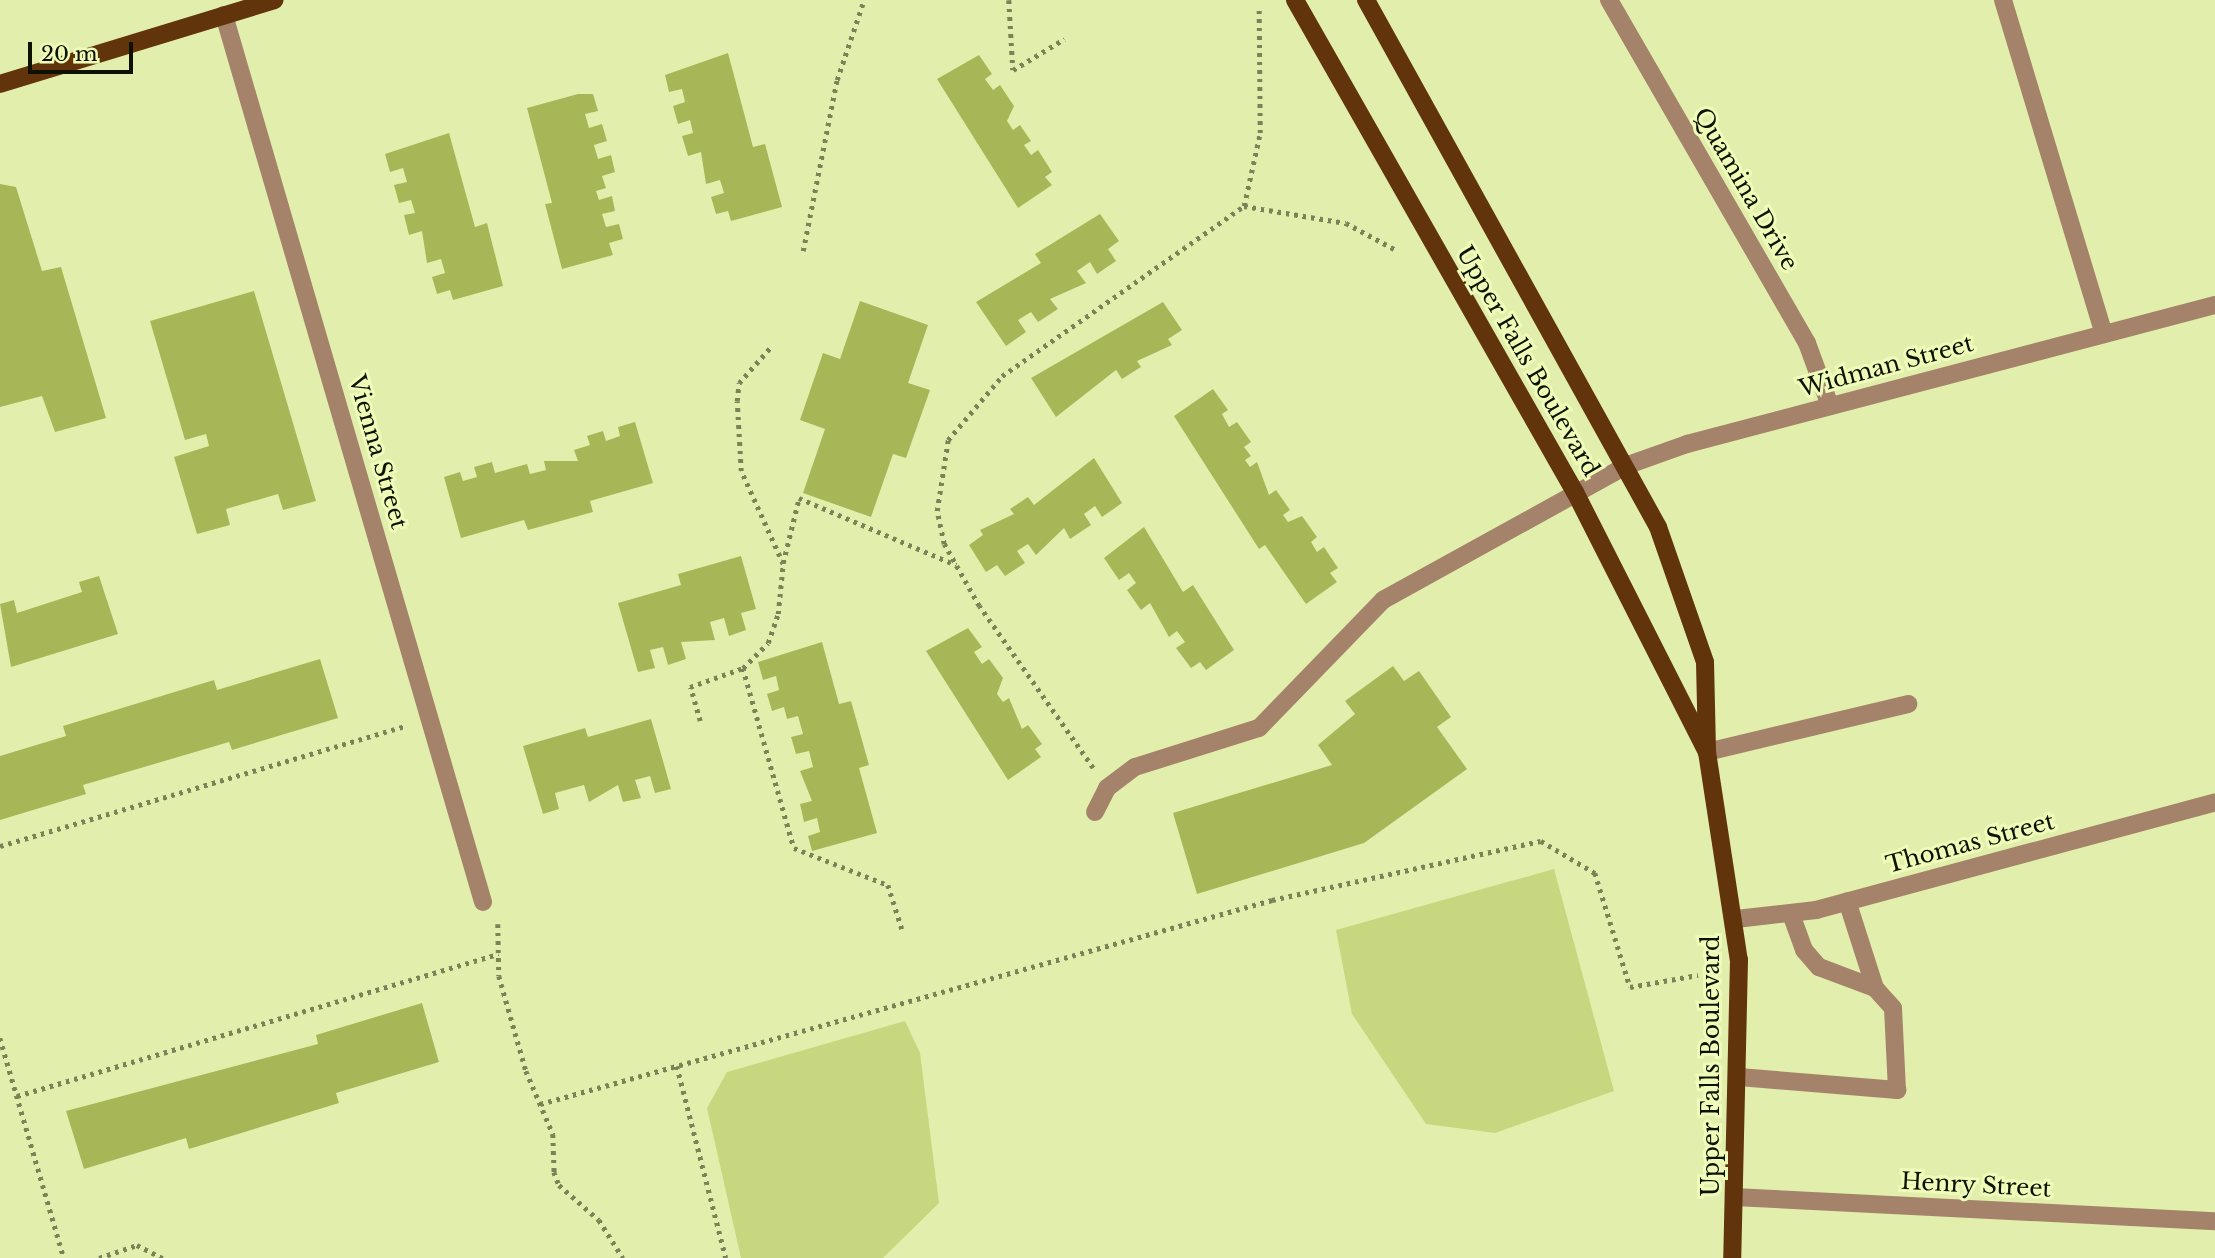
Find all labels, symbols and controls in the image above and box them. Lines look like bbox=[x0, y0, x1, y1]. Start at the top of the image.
scale bar bbox=[32, 28, 136, 72]
text: 20 m bbox=[41, 41, 98, 67]
street label: Quamina Drive bbox=[1688, 103, 1804, 275]
street label: Upper Falls Boulevard bbox=[1451, 241, 1605, 481]
street label: Widman Street bbox=[1796, 329, 1976, 403]
street label: Vienna Street bbox=[343, 372, 413, 532]
street label: Thomas Street bbox=[1883, 807, 2057, 879]
street label: Upper Falls Boulevard bbox=[1697, 935, 1725, 1197]
street label: Henry Street bbox=[1900, 1167, 2052, 1203]

